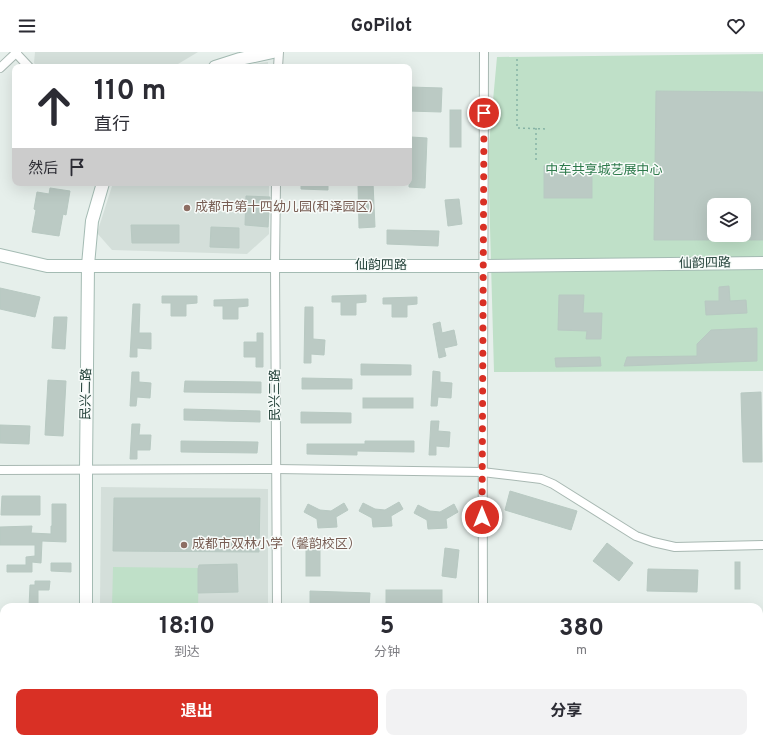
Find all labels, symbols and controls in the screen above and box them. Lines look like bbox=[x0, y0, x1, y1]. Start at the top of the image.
icon: menu bbox=[16, 15, 38, 37]
text: GoPilot bbox=[351, 15, 412, 38]
icon: heart bbox=[725, 15, 747, 37]
text: 110 m bbox=[94, 74, 166, 110]
icon: ahead bbox=[28, 80, 80, 132]
pin bbox=[467, 96, 501, 130]
icon: arrive bbox=[473, 102, 495, 124]
text: 直行 bbox=[94, 114, 130, 137]
icon: arrive bbox=[66, 156, 88, 178]
text: 然后 bbox=[28, 160, 58, 179]
park label: 中车共享城艺展中心 bbox=[545, 163, 663, 179]
map controls bbox=[707, 198, 751, 242]
button: layers bbox=[707, 198, 751, 242]
place label: 成都市第十四幼儿园(和泽园区) bbox=[195, 199, 373, 216]
marker: 成都市第十四幼儿园(和泽园区) bbox=[182, 203, 192, 213]
street label: 仙韵四路 bbox=[679, 255, 731, 272]
street label: 仙韵四路 bbox=[355, 257, 407, 274]
street label: 民兴二路 bbox=[79, 368, 95, 420]
street label: 民兴三路 bbox=[268, 369, 284, 421]
position arrow bbox=[461, 496, 503, 538]
place label: 成都市双林小学（馨韵校区） bbox=[192, 536, 361, 553]
marker: 成都市双林小学（馨韵校区） bbox=[179, 540, 189, 550]
text: 18:10 bbox=[159, 612, 215, 642]
text: 5 bbox=[380, 612, 394, 642]
text: 380 bbox=[559, 614, 604, 644]
text: m bbox=[576, 643, 587, 659]
text: 到达 bbox=[174, 645, 200, 661]
text: 分钟 bbox=[374, 645, 400, 661]
button: 退出 bbox=[16, 689, 378, 735]
button: 分享 bbox=[386, 689, 747, 735]

